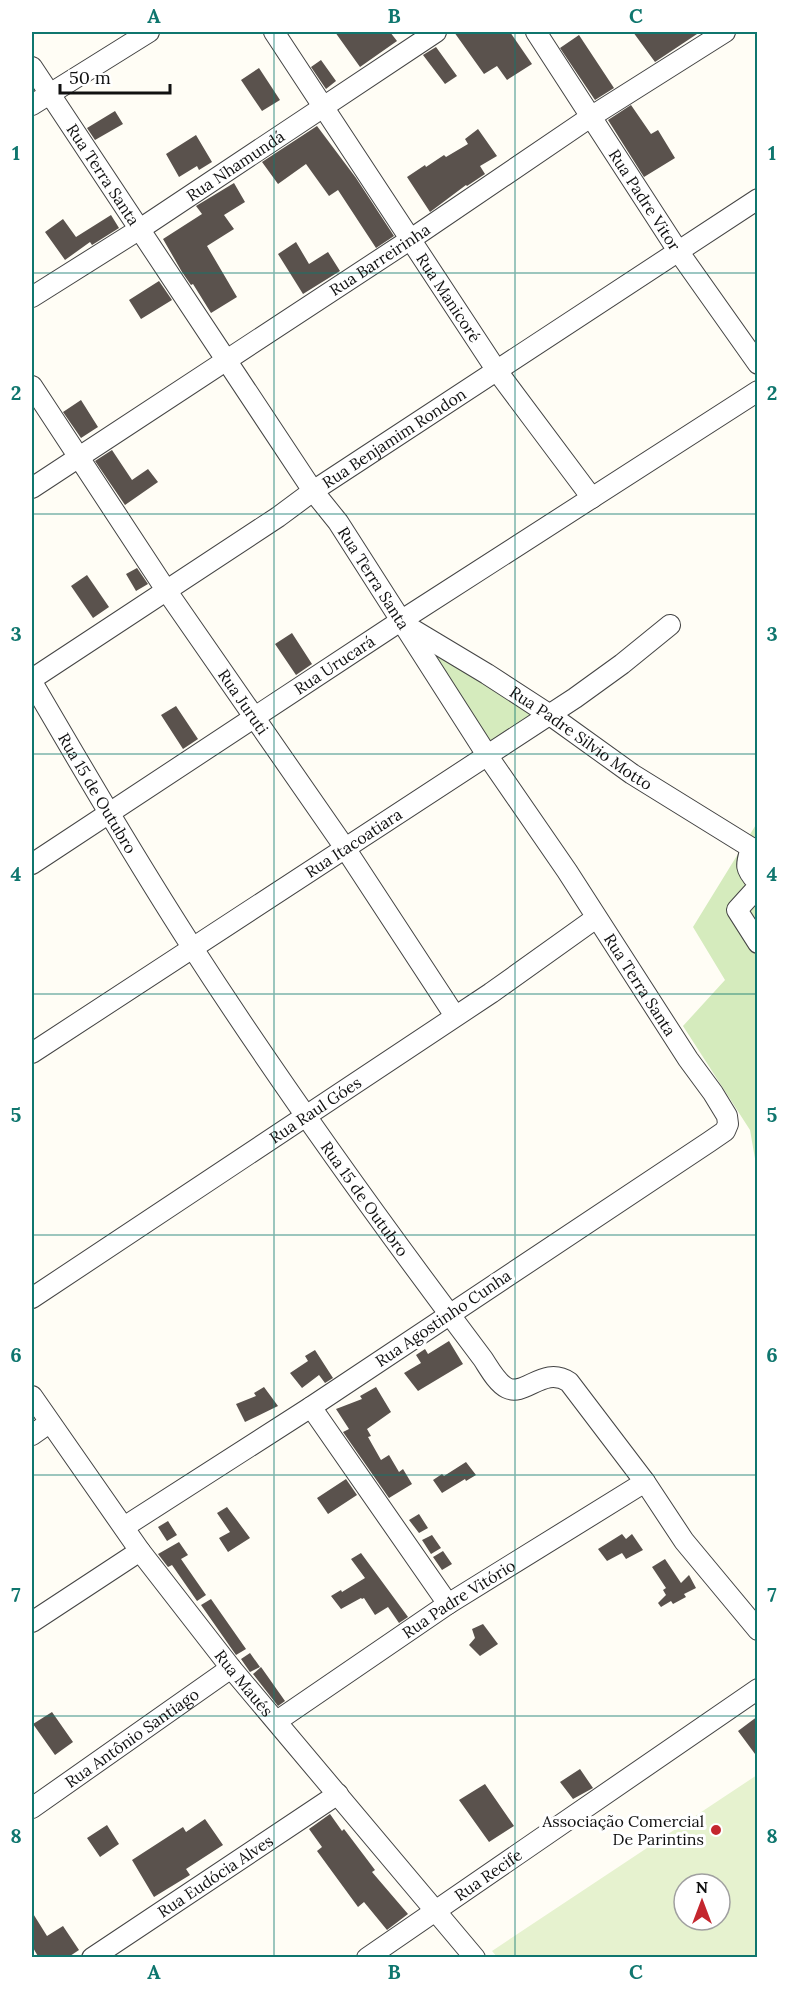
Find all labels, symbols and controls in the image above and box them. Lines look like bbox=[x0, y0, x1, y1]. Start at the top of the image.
text: A bbox=[147, 3, 161, 28]
text: B bbox=[387, 3, 401, 28]
text: C bbox=[629, 3, 643, 28]
scale bar bbox=[60, 57, 170, 95]
text: 50 m bbox=[69, 66, 111, 89]
street label: Rua Terra Santa bbox=[62, 120, 144, 229]
street label: Rua Nhamundá bbox=[182, 126, 288, 205]
text: 1 bbox=[12, 140, 20, 165]
text: 1 bbox=[768, 140, 776, 165]
street label: Rua Padre Vitor bbox=[605, 145, 685, 254]
street label: Rua Barreirinha bbox=[326, 219, 434, 300]
street label: Rua Manicoré bbox=[412, 249, 485, 346]
text: 2 bbox=[11, 380, 21, 405]
text: 2 bbox=[767, 380, 777, 405]
street label: Rua Benjamim Rondon bbox=[318, 383, 470, 492]
street label: Rua Terra Santa bbox=[334, 523, 414, 633]
text: 3 bbox=[10, 621, 22, 646]
text: 3 bbox=[766, 621, 778, 646]
street label: Rua Urucará bbox=[290, 631, 378, 699]
street label: Rua Juruti bbox=[214, 665, 273, 738]
street label: Rua Padre Silvio Motto bbox=[506, 682, 656, 794]
street label: Rua 15 de Outubro bbox=[54, 729, 141, 857]
street label: Rua Itacoatiara bbox=[301, 804, 406, 882]
text: 4 bbox=[11, 861, 22, 886]
text: 4 bbox=[767, 861, 778, 886]
street label: Rua Terra Santa bbox=[600, 930, 680, 1040]
street label: Rua Raul Góes bbox=[265, 1072, 365, 1148]
text: 5 bbox=[11, 1102, 22, 1127]
text: 5 bbox=[767, 1102, 778, 1127]
street label: Rua 15 de Outubro bbox=[317, 1137, 413, 1260]
street label: Rua Agostinho Cunha bbox=[371, 1265, 515, 1371]
text: 6 bbox=[10, 1342, 22, 1367]
text: 6 bbox=[766, 1342, 778, 1367]
street label: Rua Padre Vitório bbox=[398, 1555, 519, 1642]
text: 7 bbox=[11, 1582, 21, 1607]
text: 7 bbox=[767, 1582, 777, 1607]
street label: Rua Maués bbox=[211, 1646, 277, 1720]
street label: Rua Antônio Santiago bbox=[61, 1684, 203, 1792]
place label: Associação Comercial De Parintins bbox=[541, 1811, 704, 1849]
text: 8 bbox=[10, 1823, 22, 1848]
marker: Associação Comercial De Parintins bbox=[709, 1823, 723, 1837]
text: 8 bbox=[766, 1823, 778, 1848]
street label: Rua Eudócia Alves bbox=[154, 1830, 277, 1921]
street label: Rua Recife bbox=[450, 1844, 526, 1905]
north arrow bbox=[672, 1872, 732, 1932]
text: N bbox=[696, 1877, 708, 1897]
text: A bbox=[147, 1959, 161, 1984]
text: B bbox=[387, 1959, 401, 1984]
text: C bbox=[629, 1959, 643, 1984]

